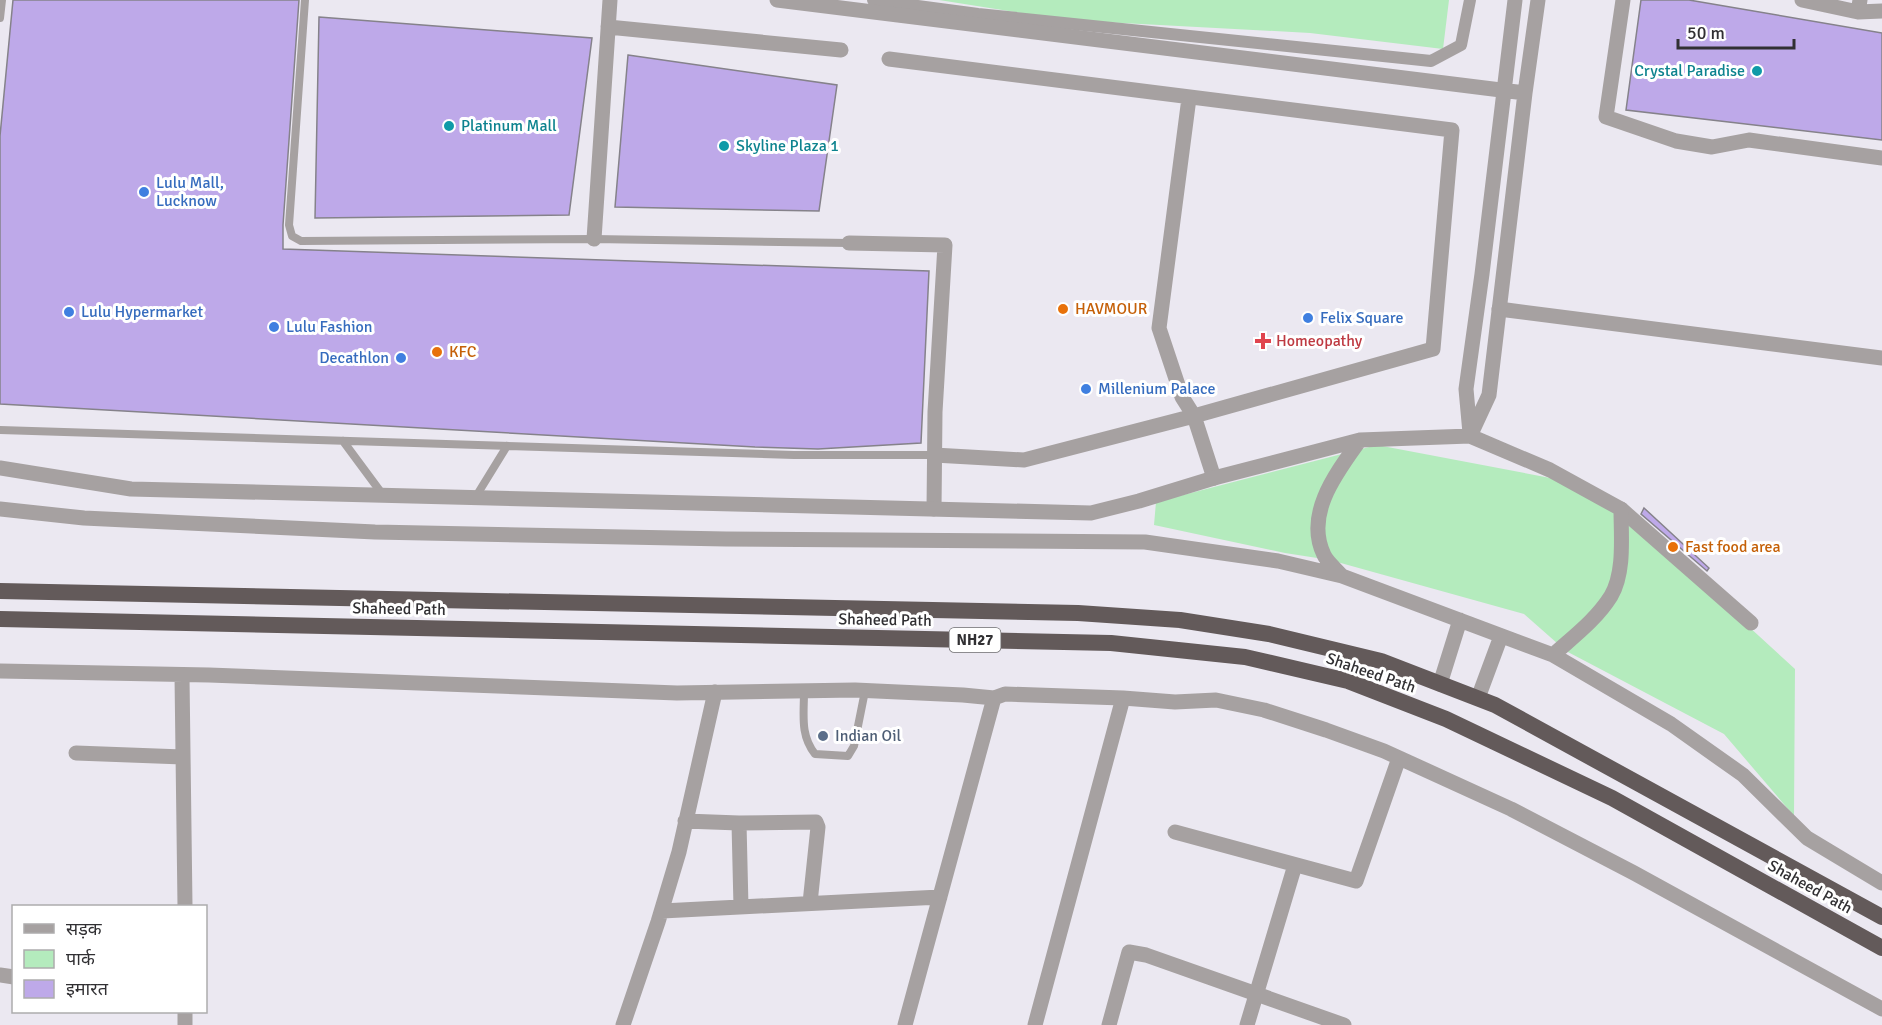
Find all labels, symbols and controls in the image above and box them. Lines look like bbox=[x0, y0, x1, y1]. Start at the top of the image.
scale bar bbox=[1678, 12, 1794, 50]
text: 50 m bbox=[1687, 22, 1725, 44]
place label: Crystal Paradise bbox=[1634, 61, 1745, 81]
marker: Crystal Paradise bbox=[1750, 64, 1764, 78]
place label: Platinum Mall bbox=[461, 116, 557, 136]
marker: Platinum Mall bbox=[442, 119, 456, 133]
place label: Skyline Plaza 1 bbox=[736, 136, 839, 156]
marker: Skyline Plaza 1 bbox=[717, 139, 731, 153]
place label: Lulu Mall, Lucknow bbox=[156, 173, 224, 211]
marker: Lulu Mall, Lucknow bbox=[137, 185, 151, 199]
place label: HAVMOUR bbox=[1075, 299, 1148, 319]
place label: Lulu Hypermarket bbox=[81, 302, 204, 322]
marker: HAVMOUR bbox=[1056, 302, 1070, 316]
marker: Lulu Hypermarket bbox=[62, 305, 76, 319]
place label: Felix Square bbox=[1320, 308, 1403, 328]
marker: Felix Square bbox=[1301, 311, 1315, 325]
place label: Lulu Fashion bbox=[286, 317, 373, 337]
marker: Lulu Fashion bbox=[267, 320, 281, 334]
place label: Homeopathy bbox=[1276, 331, 1363, 351]
marker: Homeopathy bbox=[1254, 332, 1272, 350]
place label: KFC bbox=[449, 342, 477, 362]
marker: KFC bbox=[430, 345, 444, 359]
place label: Decathlon bbox=[319, 348, 389, 368]
marker: Decathlon bbox=[394, 351, 408, 365]
place label: Millenium Palace bbox=[1098, 379, 1215, 399]
marker: Millenium Palace bbox=[1079, 382, 1093, 396]
place label: Fast food area bbox=[1685, 537, 1781, 557]
marker: Fast food area bbox=[1666, 540, 1680, 554]
street label: Shaheed Path bbox=[352, 598, 446, 620]
street label: Shaheed Path bbox=[838, 609, 932, 631]
road number: NH27 bbox=[950, 628, 1000, 652]
street label: Shaheed Path bbox=[1324, 648, 1418, 698]
place label: Indian Oil bbox=[835, 726, 901, 746]
marker: Indian Oil bbox=[816, 729, 830, 743]
street label: Shaheed Path bbox=[1764, 856, 1856, 918]
legend bbox=[12, 905, 207, 1013]
text: सड़क bbox=[66, 918, 103, 940]
text: पार्क bbox=[66, 948, 96, 970]
text: इमारत bbox=[66, 978, 109, 1000]

